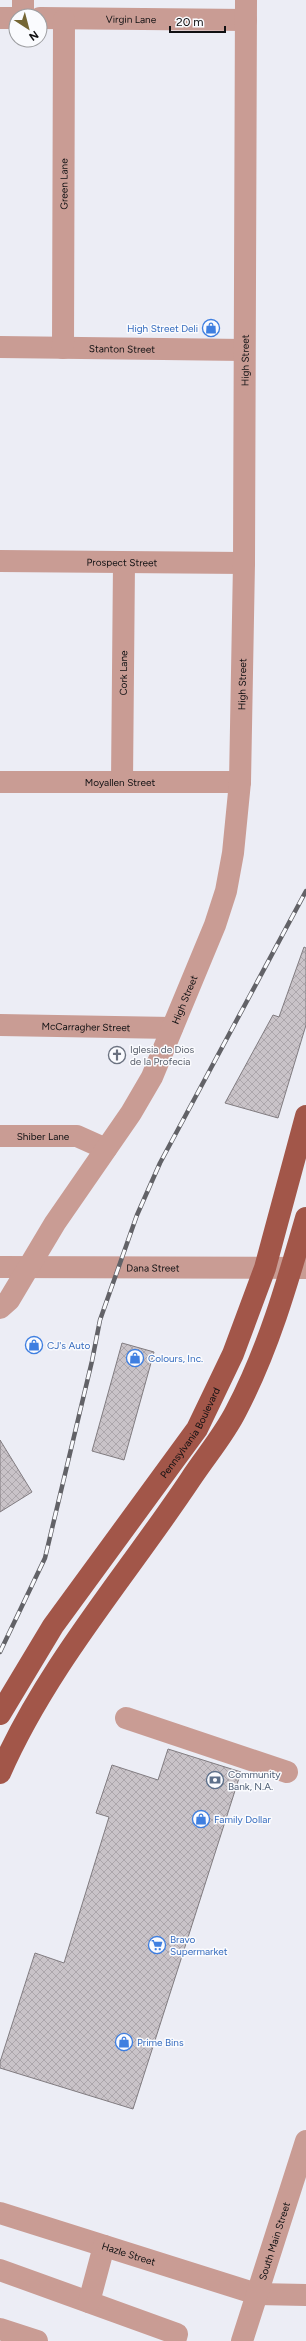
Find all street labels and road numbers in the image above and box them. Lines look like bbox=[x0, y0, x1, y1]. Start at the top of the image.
street label: Virgin Lane bbox=[106, 12, 157, 26]
street label: Green Lane bbox=[57, 158, 70, 210]
street label: High Street bbox=[238, 334, 251, 386]
street label: Stanton Street bbox=[89, 342, 155, 355]
street label: Prospect Street bbox=[87, 555, 158, 569]
street label: Cork Lane bbox=[116, 650, 130, 696]
street label: High Street bbox=[235, 658, 249, 710]
street label: Moyallen Street bbox=[85, 776, 155, 789]
street label: High Street bbox=[168, 973, 200, 1026]
street label: McCarragher Street bbox=[41, 1019, 131, 1034]
street label: Shiber Lane bbox=[17, 1130, 70, 1143]
street label: Dana Street bbox=[126, 1261, 180, 1274]
street label: Pennsylvania Boulevard bbox=[157, 1385, 223, 1481]
street label: South Main Street bbox=[255, 2200, 293, 2282]
street label: Hazle Street bbox=[100, 2239, 157, 2268]

